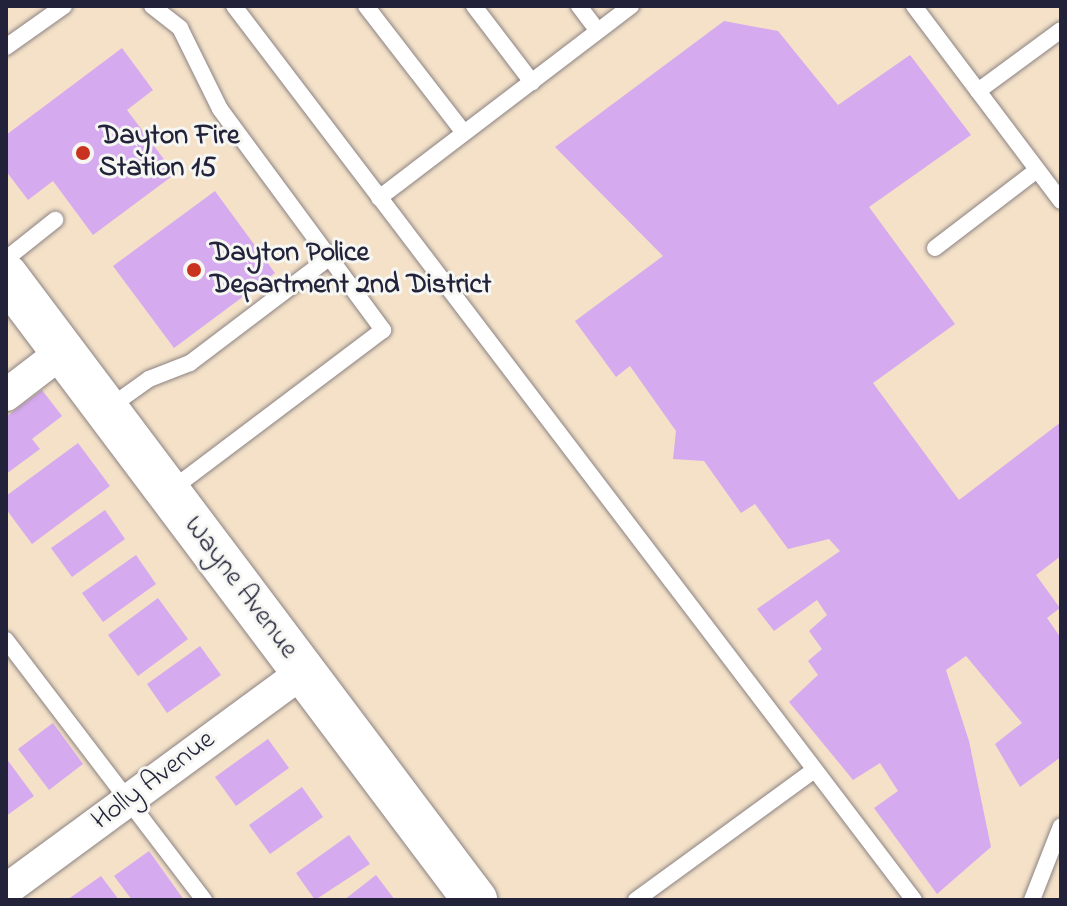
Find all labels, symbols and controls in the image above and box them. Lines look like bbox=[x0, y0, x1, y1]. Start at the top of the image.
place label: Dayton Fire Station 15 bbox=[99, 120, 239, 186]
marker: Dayton Fire Station 15 bbox=[74, 144, 92, 162]
place label: Dayton Police Department 2nd District bbox=[210, 237, 491, 303]
marker: Dayton Police Department 2nd District bbox=[185, 261, 203, 279]
street label: Wayne Avenue bbox=[176, 510, 304, 666]
street label: Holly Avenue bbox=[86, 724, 222, 838]

